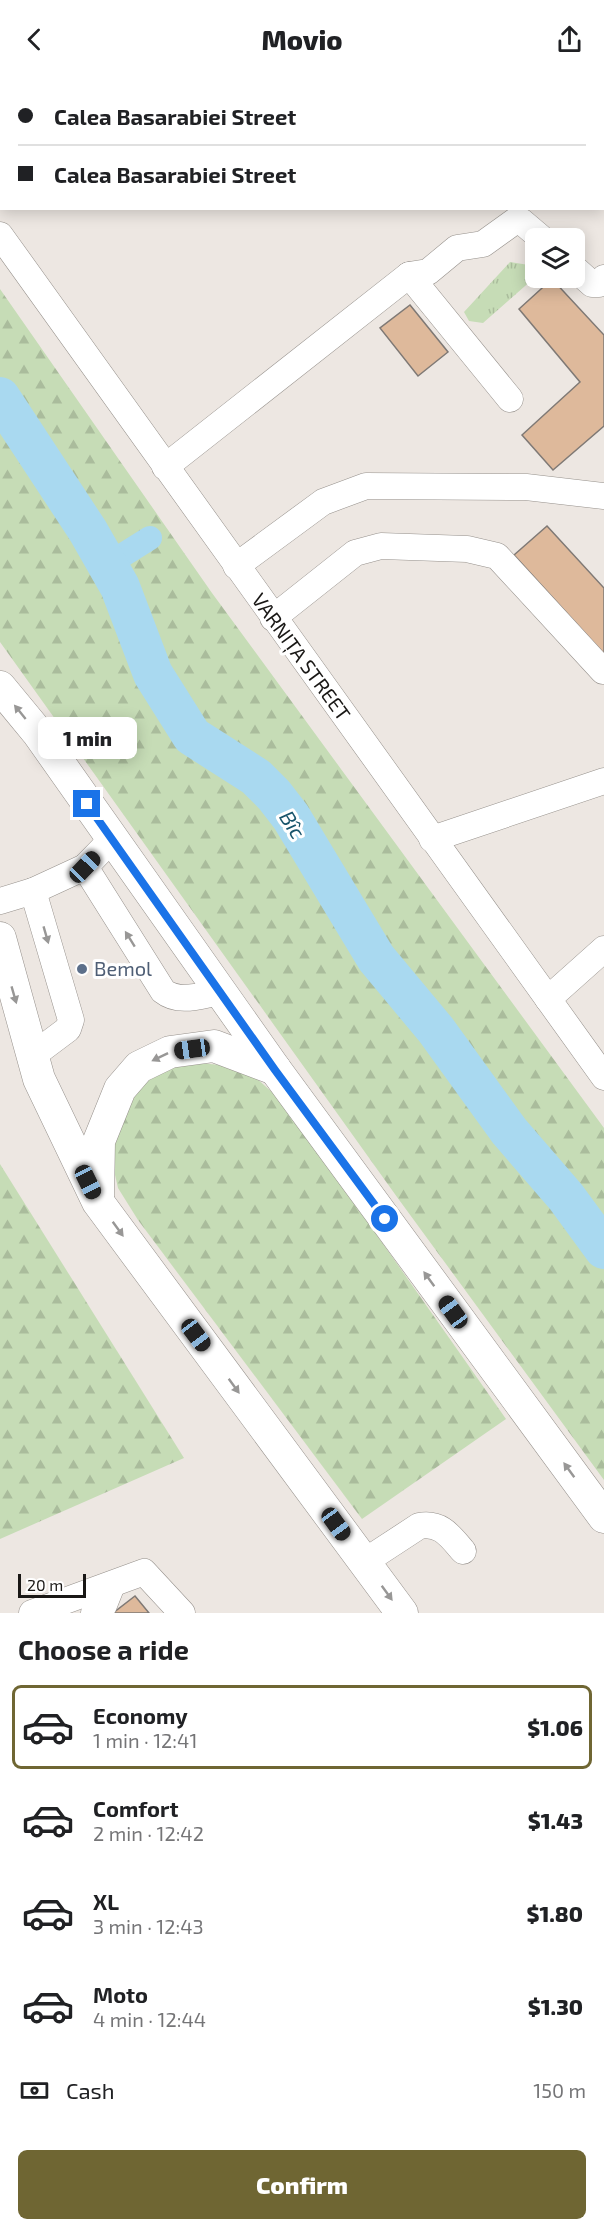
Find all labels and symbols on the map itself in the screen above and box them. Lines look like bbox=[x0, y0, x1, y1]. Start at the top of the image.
street label: VARNIȚA STREET bbox=[246, 588, 356, 726]
one-way arrow bbox=[14, 704, 27, 720]
callout: 1 min bbox=[38, 717, 136, 759]
route end bbox=[73, 790, 100, 817]
water label: Bîc bbox=[275, 806, 311, 843]
car bbox=[66, 848, 104, 886]
one-way arrow bbox=[42, 926, 51, 944]
one-way arrow bbox=[125, 931, 136, 947]
place label: Bemol bbox=[94, 956, 152, 980]
marker: Bemol bbox=[75, 962, 89, 976]
one-way arrow bbox=[10, 986, 19, 1004]
car bbox=[173, 1038, 211, 1060]
one-way arrow bbox=[151, 1053, 168, 1062]
car bbox=[72, 1162, 104, 1202]
route start bbox=[371, 1205, 398, 1232]
one-way arrow bbox=[112, 1220, 124, 1236]
one-way arrow bbox=[423, 1272, 435, 1288]
car bbox=[435, 1292, 471, 1332]
car bbox=[178, 1315, 214, 1355]
one-way arrow bbox=[228, 1377, 240, 1393]
one-way arrow bbox=[564, 1463, 576, 1478]
car bbox=[318, 1504, 354, 1544]
scale bar bbox=[18, 1571, 86, 1598]
one-way arrow bbox=[381, 1585, 393, 1601]

